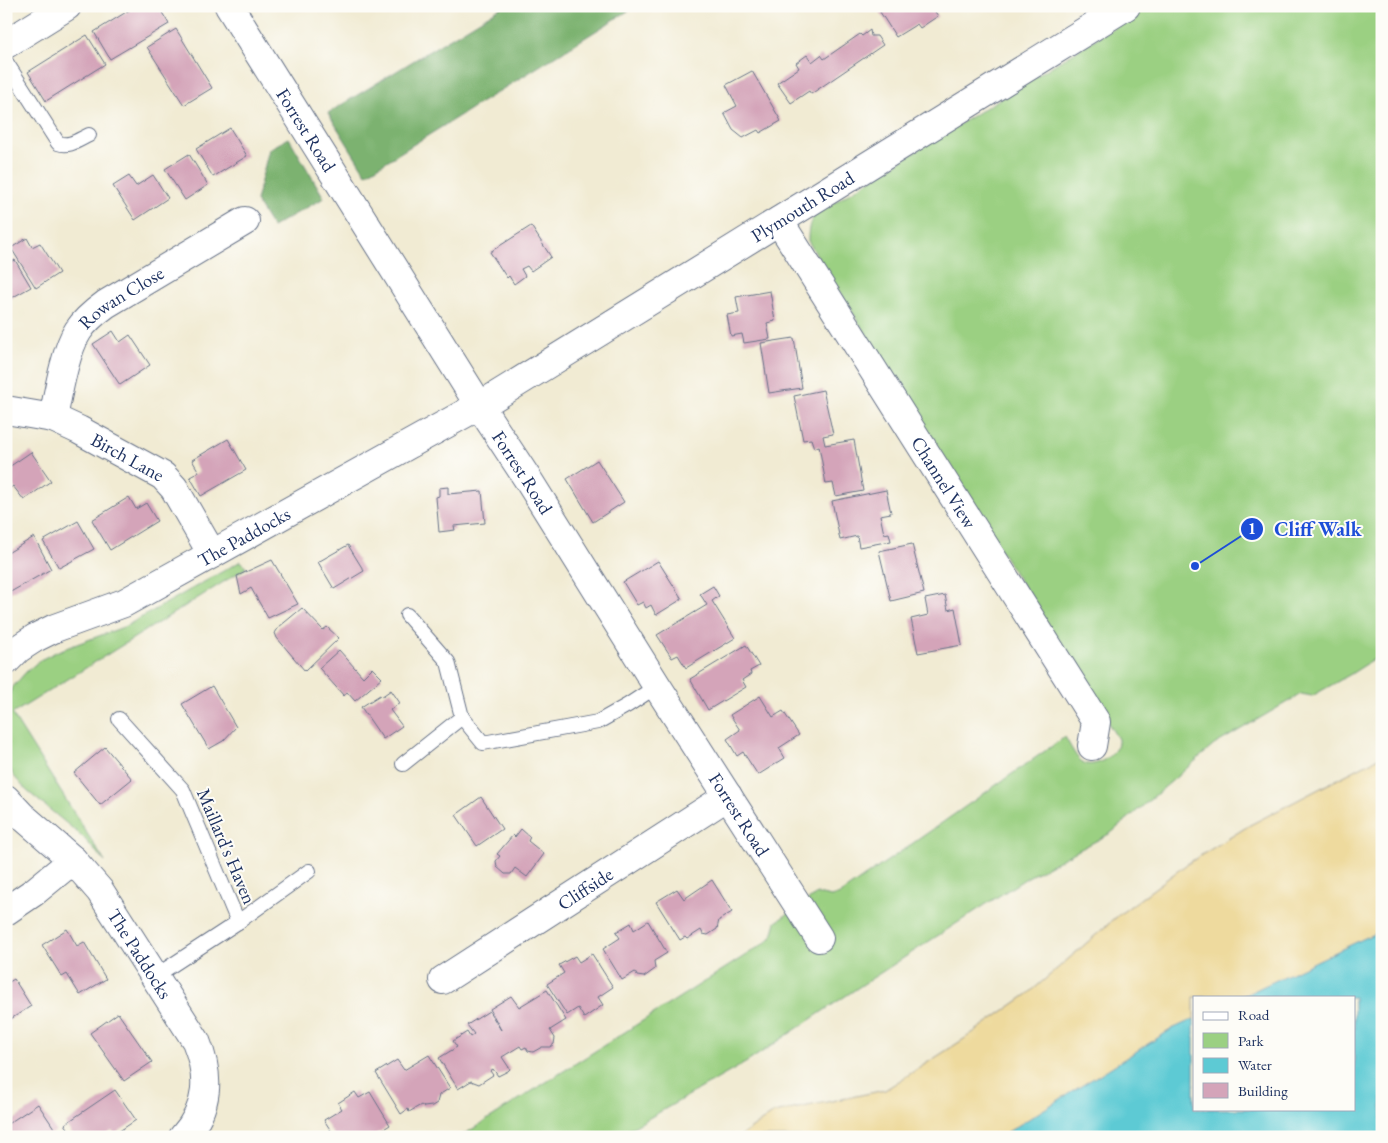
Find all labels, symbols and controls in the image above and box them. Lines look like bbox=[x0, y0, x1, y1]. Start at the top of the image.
street label: Forrest Road bbox=[270, 83, 342, 177]
street label: Plymouth Road bbox=[746, 165, 859, 248]
street label: Rowan Close bbox=[73, 260, 168, 335]
street label: Forrest Road bbox=[486, 426, 559, 519]
street label: Birch Lane bbox=[87, 427, 169, 487]
street label: Channel View bbox=[905, 432, 983, 534]
street label: The Paddocks bbox=[193, 501, 295, 573]
callout: Cliff Walk bbox=[1239, 511, 1372, 546]
text: Cliff Walk bbox=[1274, 516, 1363, 542]
text: 1 bbox=[1248, 519, 1256, 538]
street label: Forrest Road bbox=[703, 768, 775, 861]
street label: Maillard's Haven bbox=[191, 785, 262, 908]
street label: Cliffside bbox=[553, 862, 618, 916]
street label: The Paddocks bbox=[101, 904, 178, 1004]
legend bbox=[1193, 996, 1356, 1110]
text: Road bbox=[1238, 1005, 1270, 1024]
text: Park bbox=[1238, 1031, 1265, 1050]
text: Water bbox=[1238, 1055, 1272, 1074]
text: Building bbox=[1238, 1081, 1288, 1100]

